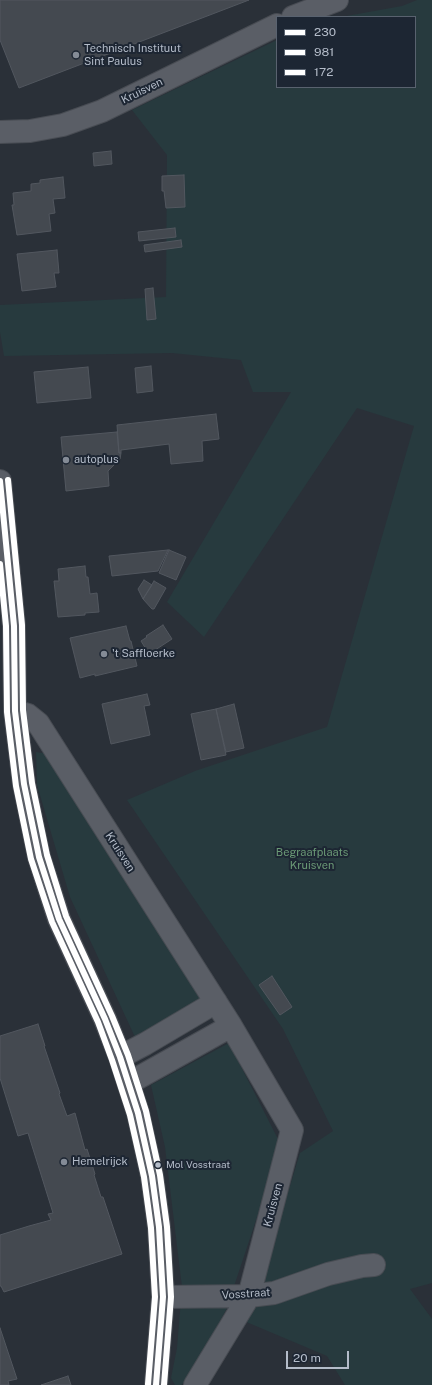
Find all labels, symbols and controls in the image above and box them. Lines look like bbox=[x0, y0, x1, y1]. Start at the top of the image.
legend bbox=[276, 16, 416, 88]
text: 230 bbox=[314, 25, 336, 39]
place label: Technisch Instituut Sint Paulus bbox=[84, 42, 181, 68]
text: 981 bbox=[314, 45, 334, 59]
marker: Technisch Instituut Sint Paulus bbox=[71, 50, 81, 60]
text: 172 bbox=[314, 65, 333, 79]
street label: Kruisven bbox=[119, 75, 165, 107]
place label: autoplus bbox=[74, 453, 118, 467]
marker: autoplus bbox=[61, 455, 71, 465]
place label: 't Saffloerke bbox=[112, 647, 175, 661]
marker: 't Saffloerke bbox=[99, 649, 109, 659]
street label: Kruisven bbox=[102, 830, 138, 874]
park label: Begraafplaats Kruisven bbox=[276, 846, 348, 872]
place label: Hemelrijck bbox=[72, 1155, 128, 1169]
marker: Hemelrijck bbox=[59, 1157, 69, 1167]
place label: Mol Vosstraat bbox=[166, 1159, 230, 1171]
marker: Mol Vosstraat bbox=[153, 1160, 163, 1170]
street label: Kruisven bbox=[261, 1182, 285, 1228]
street label: Vosstraat bbox=[221, 1286, 271, 1302]
scale bar bbox=[288, 1343, 351, 1369]
text: 20 m bbox=[293, 1351, 321, 1365]

